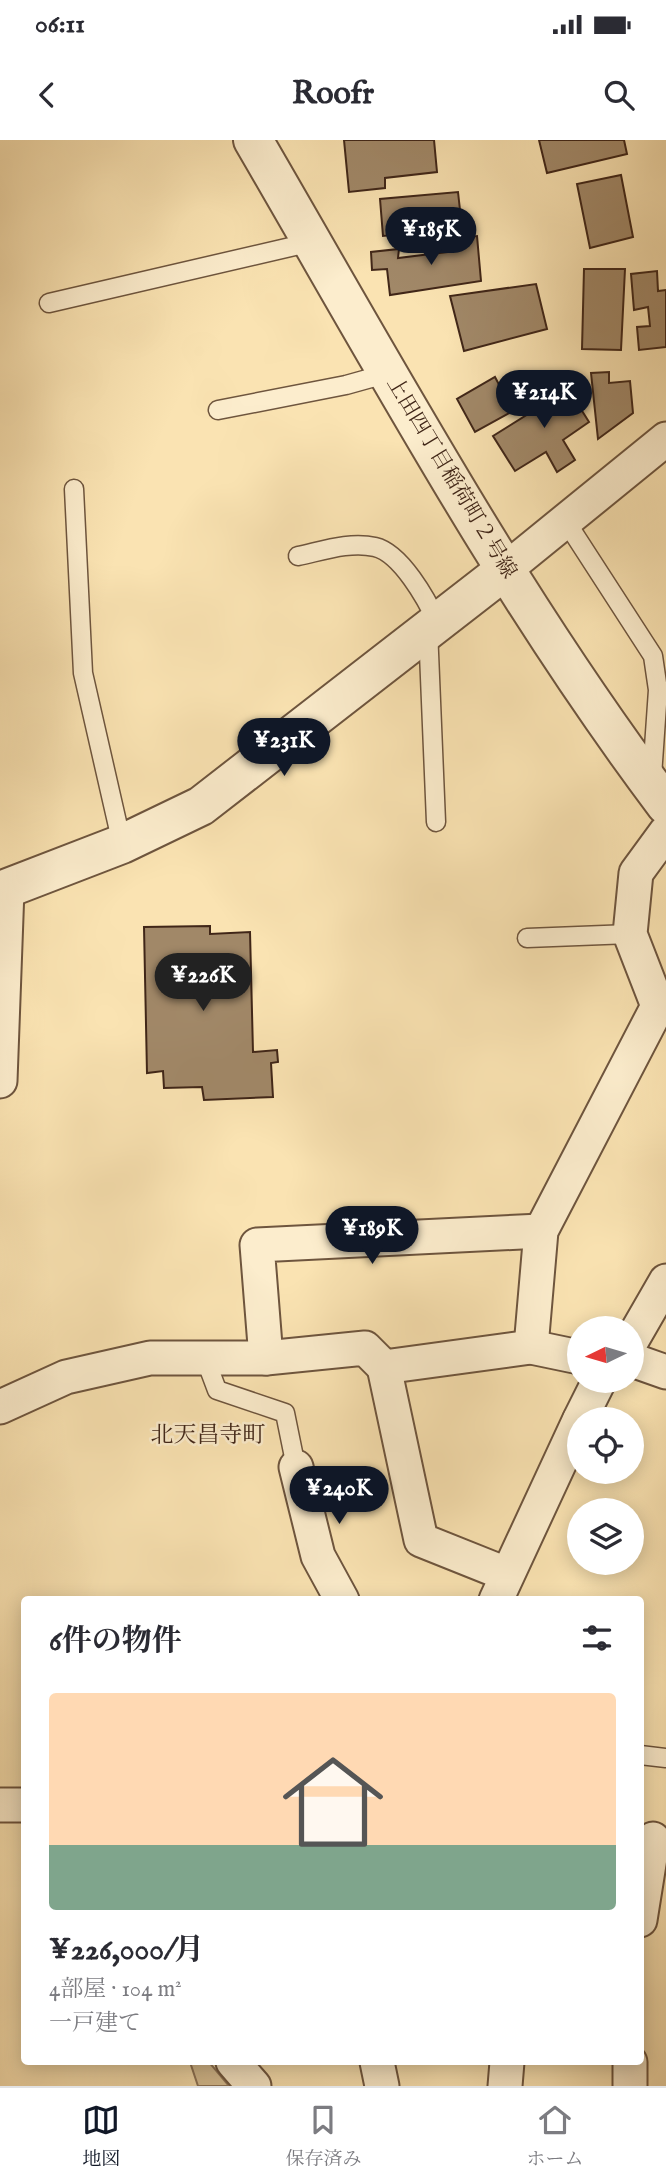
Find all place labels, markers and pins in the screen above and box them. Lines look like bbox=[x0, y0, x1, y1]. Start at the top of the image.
pin: ¥185K bbox=[382, 208, 480, 267]
pin: ¥214K bbox=[495, 370, 593, 430]
pin: ¥231K bbox=[235, 718, 333, 778]
pin: ¥226K bbox=[154, 954, 252, 1013]
pin: ¥189K bbox=[323, 1206, 421, 1266]
pin: ¥240K bbox=[290, 1466, 388, 1526]

